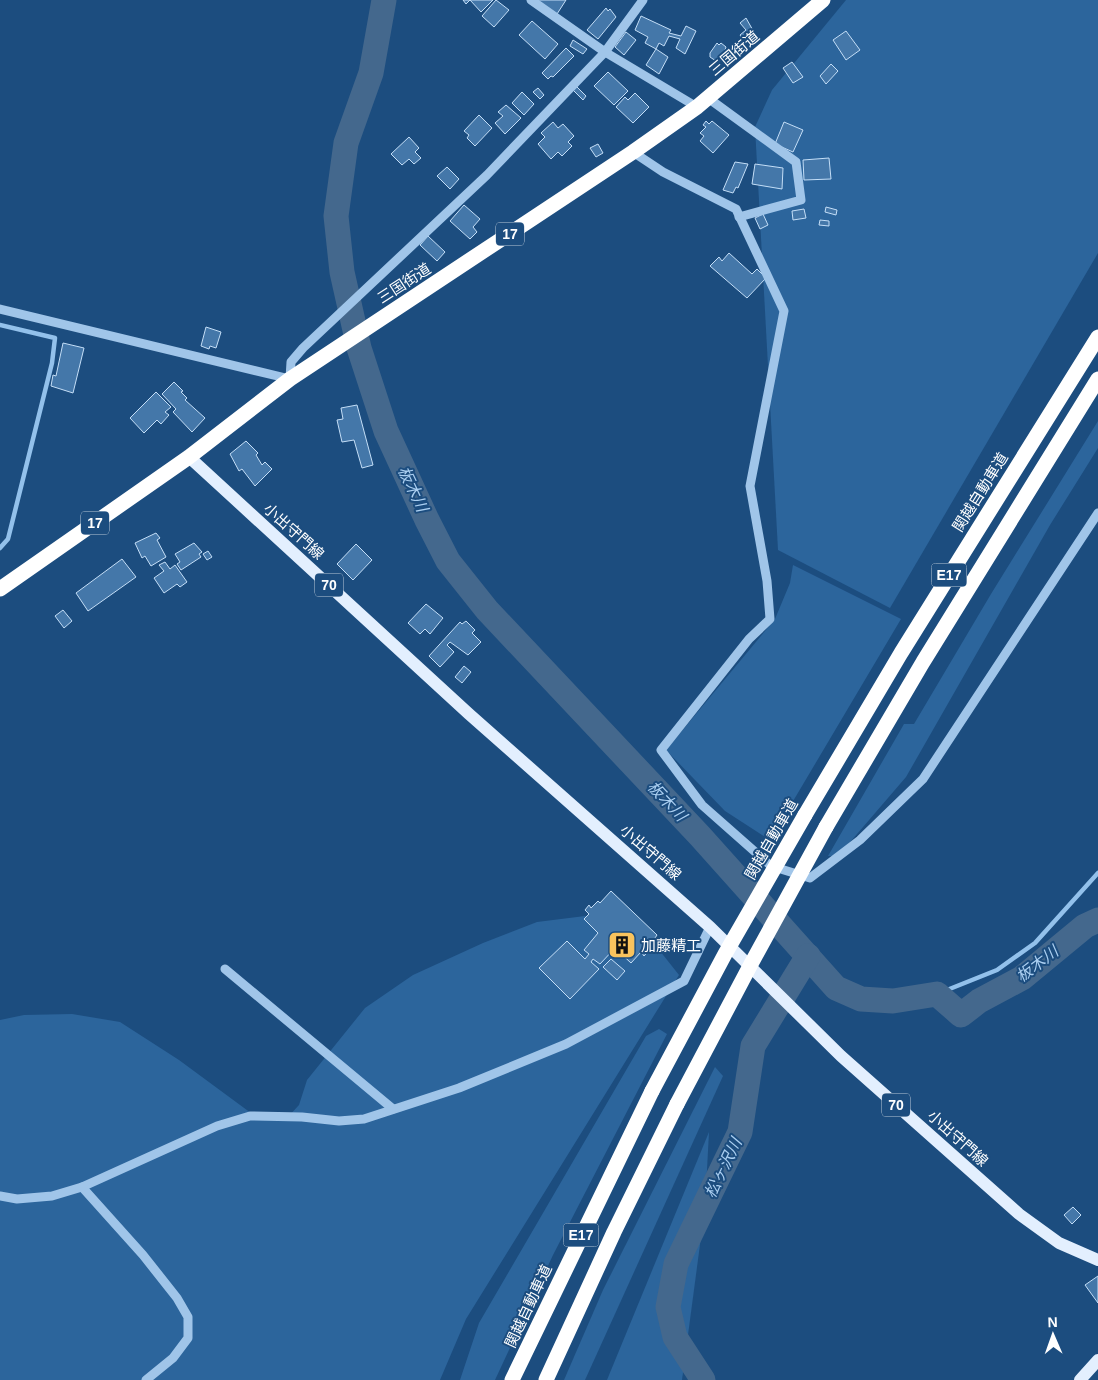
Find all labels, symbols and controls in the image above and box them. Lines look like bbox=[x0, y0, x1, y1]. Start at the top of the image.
street label: 三国街道 bbox=[706, 27, 762, 79]
road number: 17 bbox=[496, 222, 524, 245]
street label: 三国街道 bbox=[374, 260, 434, 306]
street label: 関越自動車道 bbox=[949, 449, 1011, 535]
water label: 板木川 bbox=[395, 464, 432, 516]
street label: 小出守門線 bbox=[260, 500, 328, 562]
road number: 17 bbox=[81, 512, 109, 534]
road number: E17 bbox=[932, 564, 966, 586]
road number: 70 bbox=[315, 574, 343, 596]
water label: 板木川 bbox=[644, 778, 691, 826]
street label: 関越自動車道 bbox=[741, 796, 801, 882]
street label: 小出守門線 bbox=[617, 821, 685, 883]
building icon: 加藤精工 bbox=[607, 930, 637, 960]
place label: 加藤精工 bbox=[641, 937, 701, 954]
water label: 板木川 bbox=[1013, 942, 1063, 985]
road number: 70 bbox=[882, 1094, 910, 1116]
street label: 小出守門線 bbox=[924, 1107, 992, 1169]
water label: 松ヶ沢川 bbox=[701, 1134, 746, 1200]
road number: E17 bbox=[564, 1224, 598, 1246]
street label: 関越自動車道 bbox=[501, 1262, 555, 1350]
north arrow bbox=[1028, 1310, 1078, 1360]
text: N bbox=[1047, 1314, 1058, 1330]

